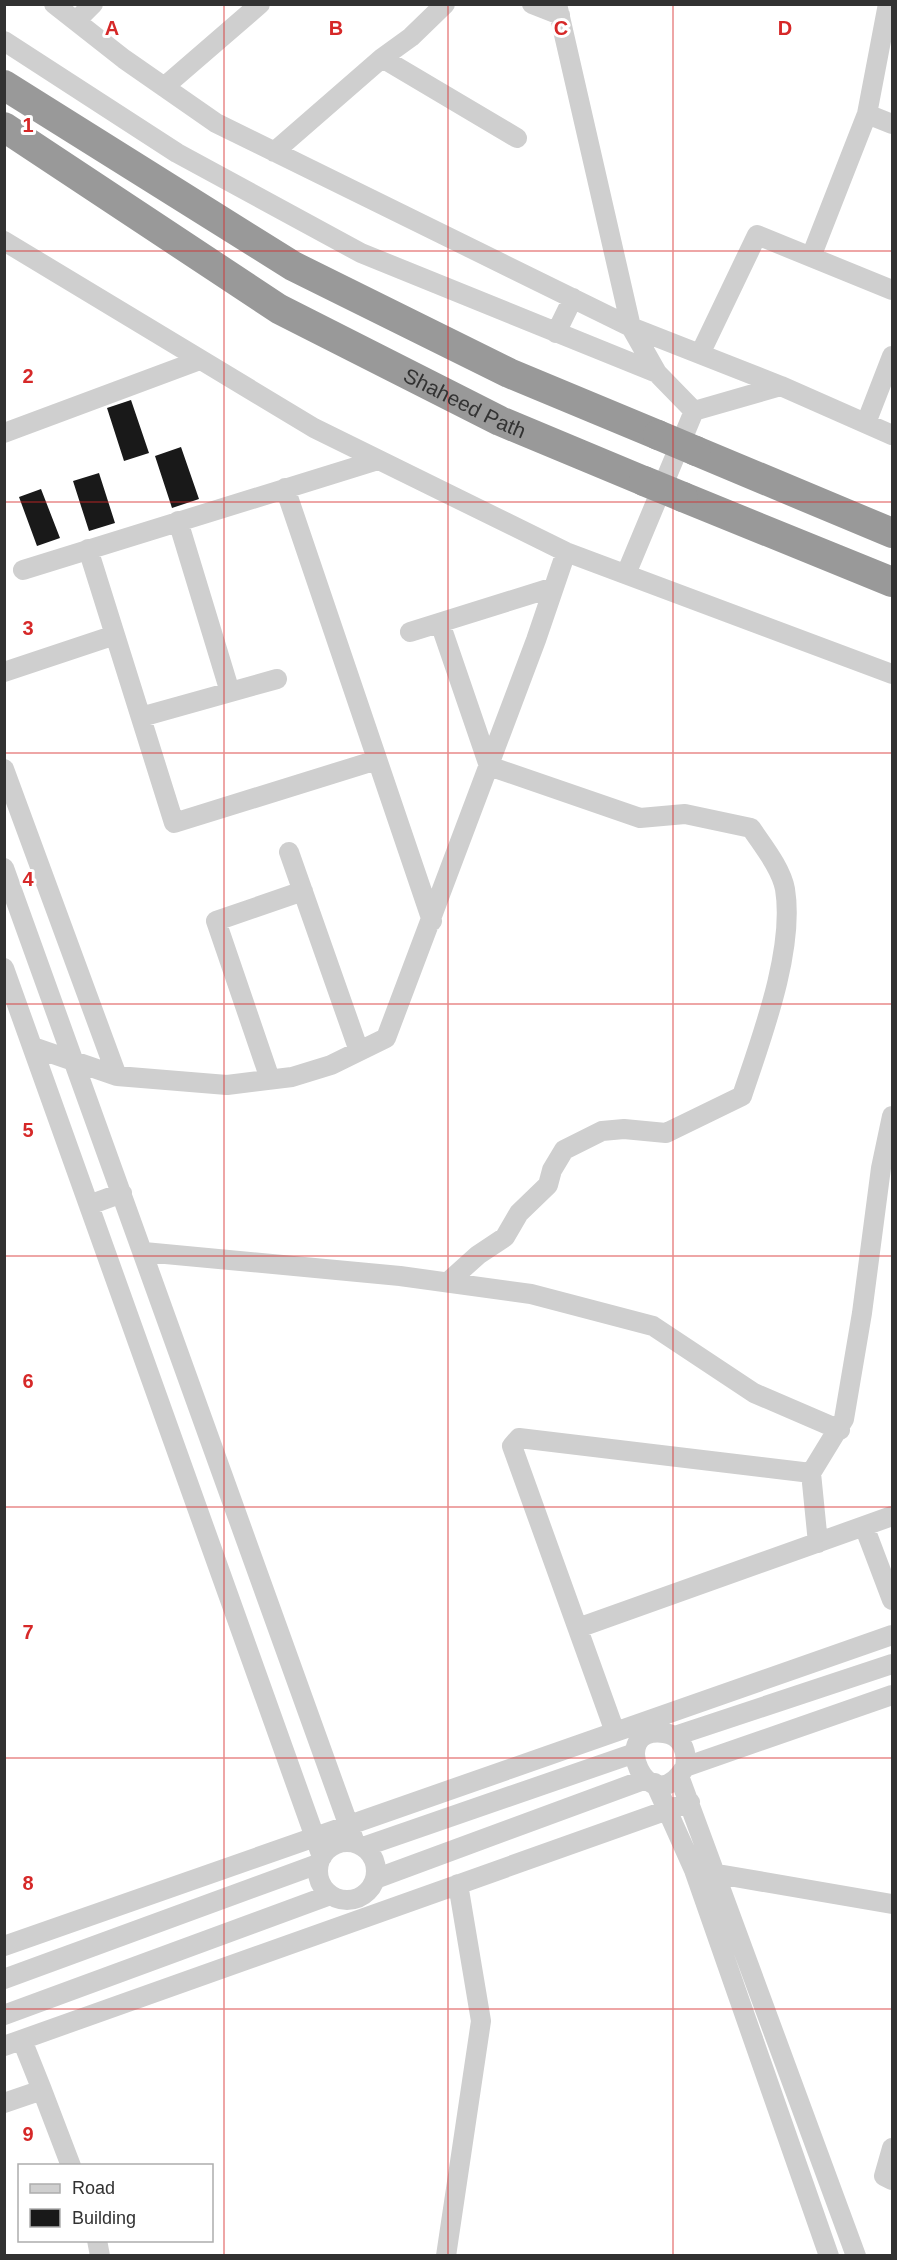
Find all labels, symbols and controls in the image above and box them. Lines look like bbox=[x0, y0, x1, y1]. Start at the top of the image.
text: A bbox=[105, 17, 119, 39]
text: B bbox=[329, 17, 343, 39]
text: C bbox=[554, 17, 568, 39]
text: D bbox=[778, 17, 792, 39]
text: 1 bbox=[22, 114, 34, 136]
street label: Shaheed Path bbox=[400, 363, 529, 442]
text: 2 bbox=[22, 365, 34, 387]
text: 3 bbox=[22, 617, 34, 639]
text: 4 bbox=[22, 868, 34, 890]
text: 5 bbox=[22, 1119, 34, 1141]
text: 6 bbox=[22, 1370, 34, 1392]
text: 7 bbox=[22, 1621, 34, 1643]
text: 8 bbox=[22, 1872, 34, 1894]
text: 9 bbox=[22, 2123, 34, 2145]
legend bbox=[18, 2164, 213, 2242]
text: Road bbox=[72, 2178, 115, 2198]
text: Building bbox=[72, 2208, 136, 2228]

